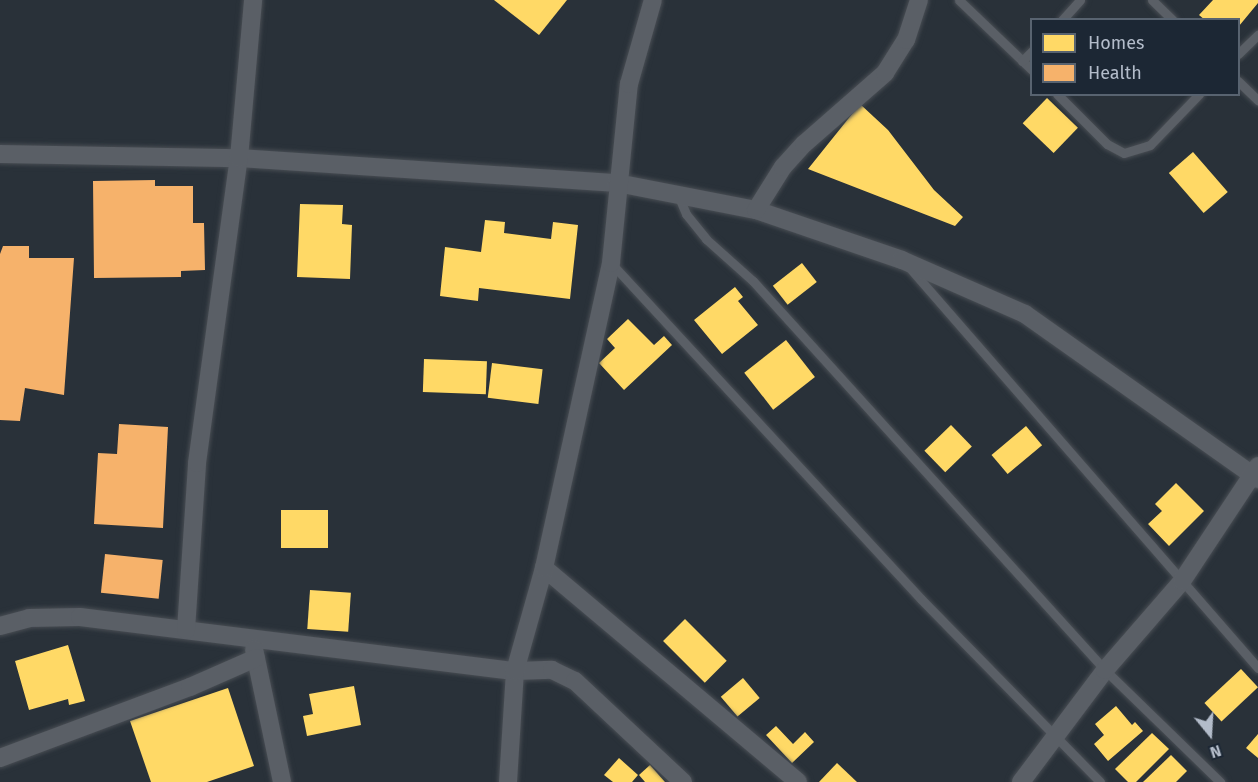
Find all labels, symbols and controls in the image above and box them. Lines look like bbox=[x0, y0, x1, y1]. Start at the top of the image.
legend bbox=[1030, 18, 1240, 96]
text: Homes bbox=[1088, 32, 1144, 54]
text: Health bbox=[1088, 62, 1142, 84]
north arrow bbox=[1180, 704, 1240, 764]
text: N bbox=[1208, 741, 1224, 762]

